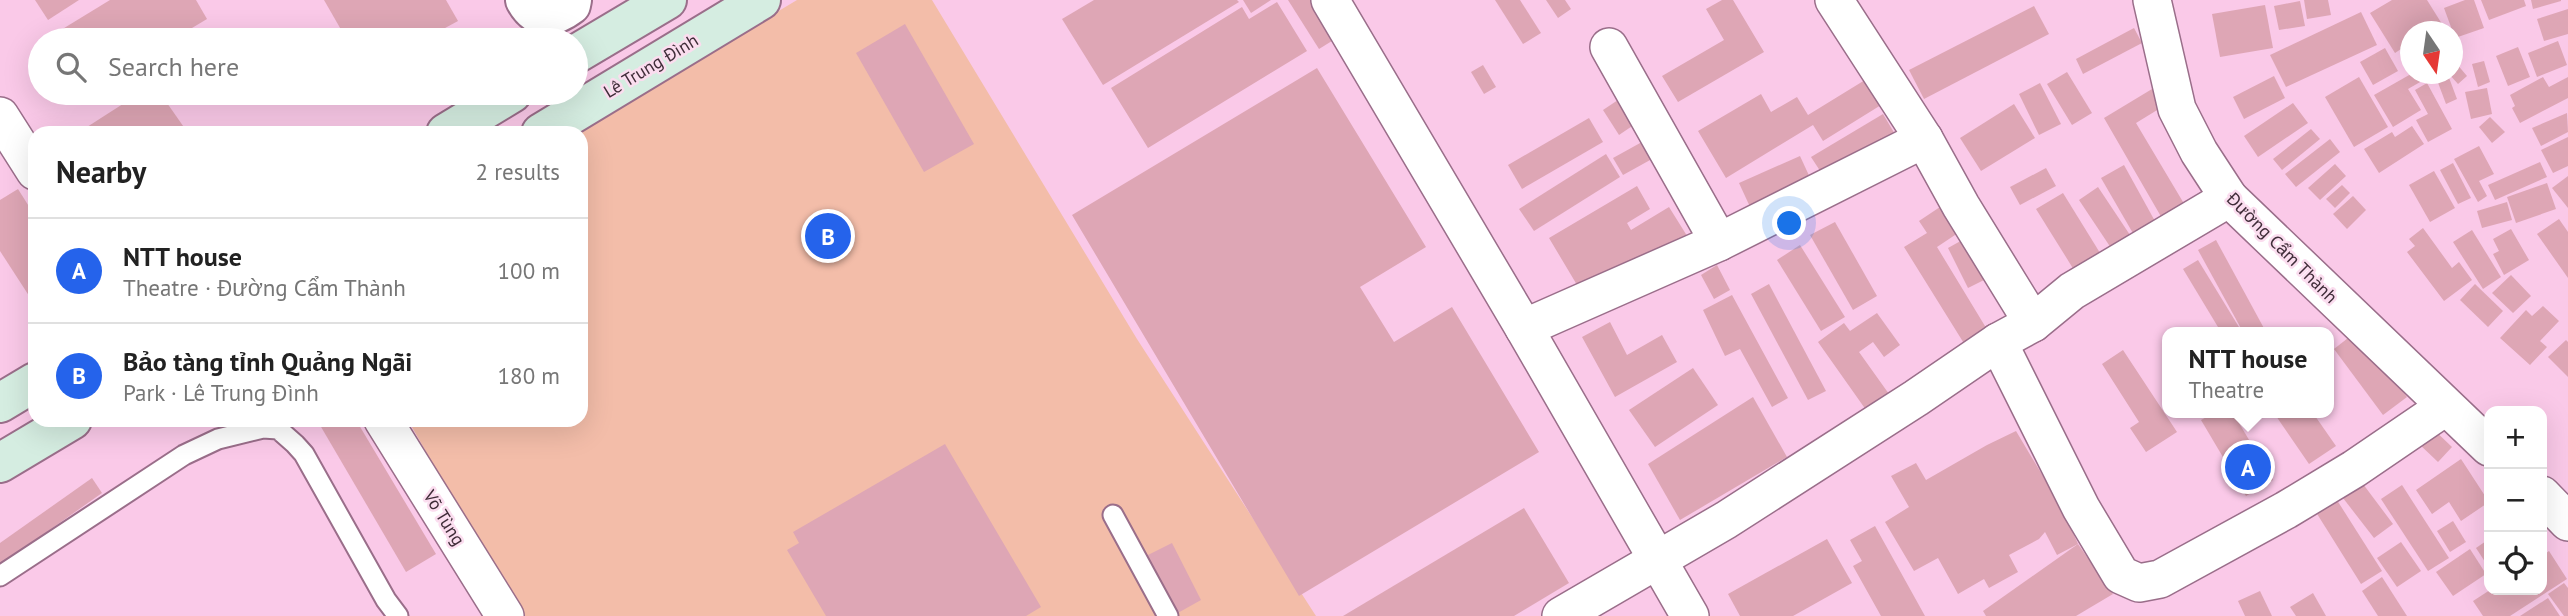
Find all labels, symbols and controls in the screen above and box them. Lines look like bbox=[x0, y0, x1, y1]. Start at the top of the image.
north arrow bbox=[2400, 21, 2463, 84]
search box bbox=[28, 28, 588, 105]
street label: Lê Trung Đình bbox=[599, 28, 702, 103]
icon: search bbox=[52, 48, 90, 86]
text: Search here bbox=[108, 50, 239, 83]
text: Nearby bbox=[56, 152, 146, 191]
text: 2 results bbox=[476, 157, 560, 186]
street label: Đường Cẩm Thành bbox=[2221, 187, 2343, 308]
your location bbox=[1772, 206, 1806, 240]
pin: B bbox=[805, 210, 851, 262]
text: NTT house bbox=[123, 240, 242, 273]
text: A bbox=[72, 256, 86, 285]
text: 100 m bbox=[498, 256, 560, 285]
text: Theatre · Đường Cẩm Thành bbox=[123, 273, 406, 302]
popup bbox=[2162, 327, 2334, 418]
text: NTT house bbox=[2189, 342, 2307, 375]
text: Bảo tàng tỉnh Quảng Ngãi bbox=[123, 345, 412, 378]
text: B bbox=[72, 361, 86, 390]
text: 180 m bbox=[498, 361, 560, 390]
text: Theatre bbox=[2189, 375, 2264, 404]
text: Park · Lê Trung Đình bbox=[123, 378, 319, 407]
map controls bbox=[2484, 406, 2547, 595]
button: + bbox=[2484, 406, 2547, 469]
pin: A bbox=[2225, 441, 2271, 493]
button: − bbox=[2484, 469, 2547, 532]
street label: Võ Tùng bbox=[418, 485, 470, 550]
button: locate bbox=[2484, 532, 2547, 595]

